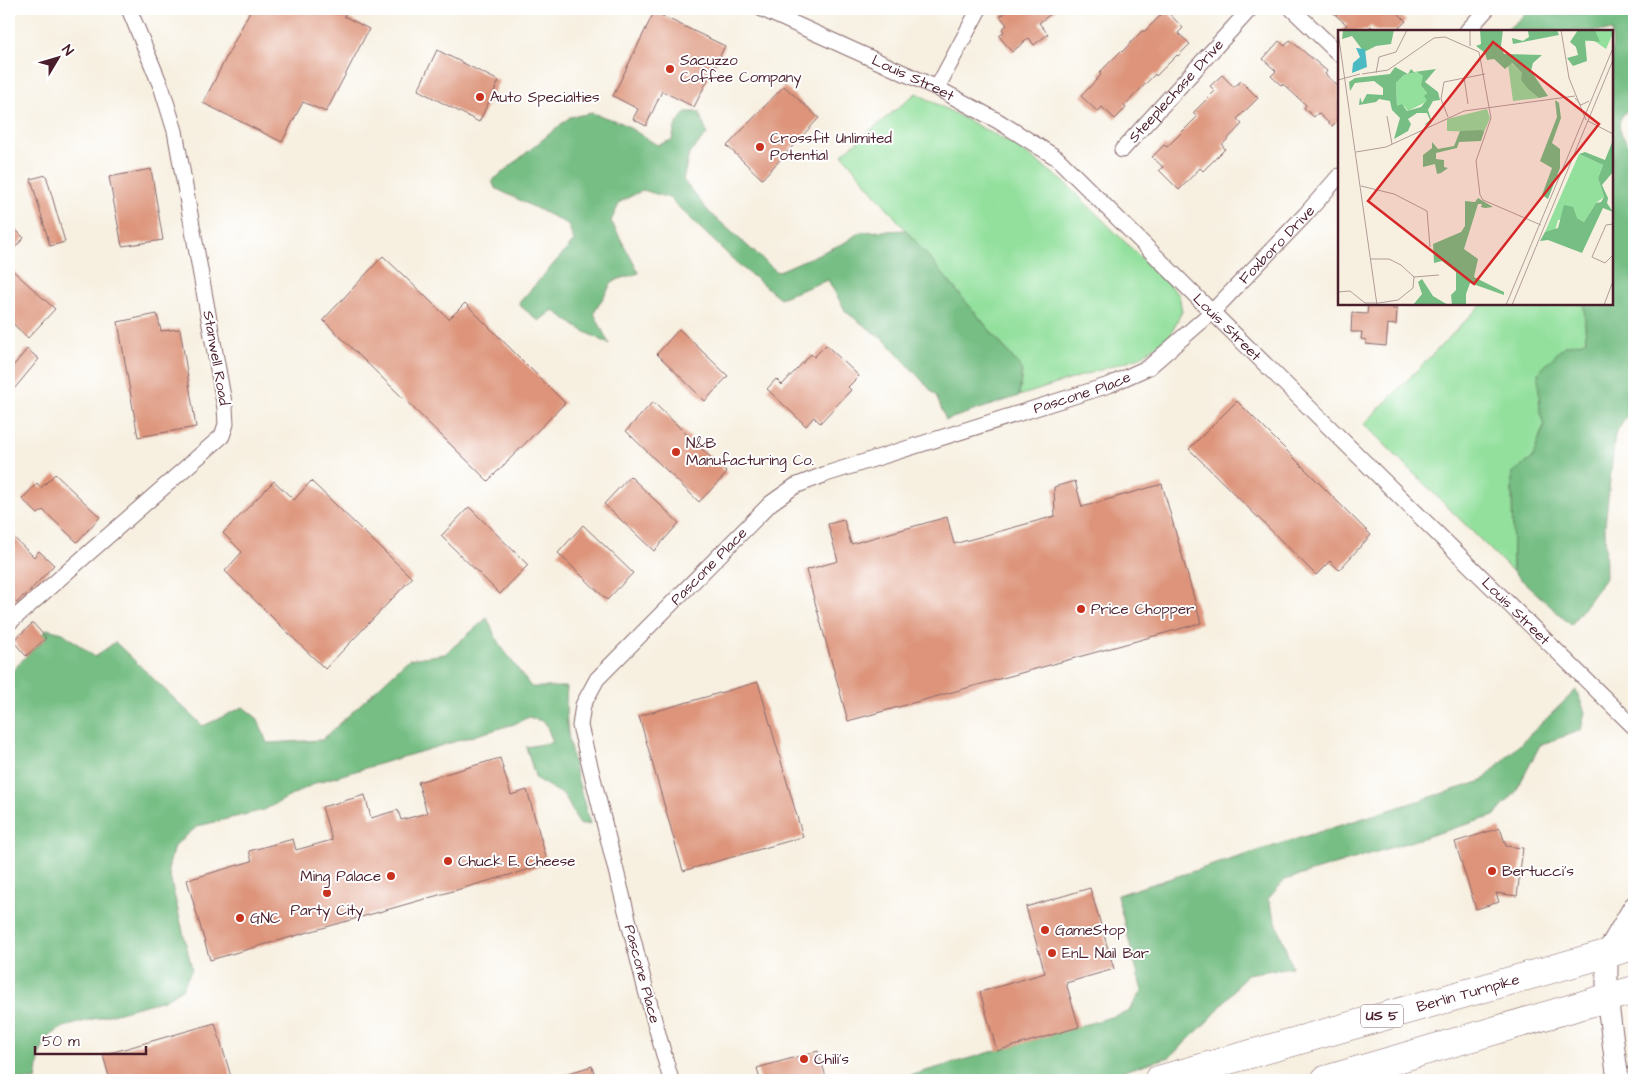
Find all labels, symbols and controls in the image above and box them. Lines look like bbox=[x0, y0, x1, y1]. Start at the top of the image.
inset map bbox=[1338, 30, 1613, 305]
north arrow bbox=[32, 32, 82, 82]
street label: Steeplechase Drive bbox=[1123, 34, 1228, 147]
text: N bbox=[57, 41, 78, 60]
place label: Sacuzzo Coffee Company bbox=[680, 50, 802, 89]
street label: Louis Street bbox=[869, 50, 958, 106]
marker: Sacuzzo Coffee Company bbox=[664, 63, 676, 75]
place label: Auto Specialties bbox=[490, 87, 600, 108]
marker: Auto Specialties bbox=[474, 91, 486, 103]
place label: Crossfit Unlimited Potential bbox=[770, 128, 892, 166]
marker: Crossfit Unlimited Potential bbox=[754, 141, 766, 153]
street label: Foxboro Drive bbox=[1234, 201, 1319, 289]
street label: Louis Street bbox=[1188, 288, 1266, 366]
street label: Stanwell Road bbox=[197, 309, 235, 408]
street label: Pascone Place bbox=[1031, 366, 1134, 419]
place label: N&B Manufacturing Co. bbox=[686, 433, 814, 472]
marker: N&B Manufacturing Co. bbox=[670, 446, 682, 458]
street label: Pascone Place bbox=[665, 523, 752, 610]
street label: Louis Street bbox=[1477, 572, 1555, 650]
place label: Price Chopper bbox=[1091, 599, 1194, 620]
marker: Price Chopper bbox=[1075, 603, 1087, 615]
place label: Chuck E. Cheese bbox=[458, 851, 575, 872]
marker: Chuck E. Cheese bbox=[442, 855, 454, 867]
place label: Bertucci's bbox=[1502, 861, 1574, 882]
marker: Bertucci's bbox=[1486, 865, 1498, 877]
place label: Ming Palace bbox=[300, 866, 381, 888]
marker: Ming Palace bbox=[385, 870, 397, 882]
marker: Party City bbox=[321, 887, 333, 899]
place label: Party City bbox=[291, 900, 363, 922]
place label: GNC bbox=[250, 908, 281, 929]
marker: GNC bbox=[234, 912, 246, 924]
place label: GameStop bbox=[1055, 920, 1125, 941]
street label: Pascone Place bbox=[619, 922, 665, 1026]
marker: GameStop bbox=[1039, 924, 1051, 936]
place label: EnL Nail Bar bbox=[1062, 943, 1149, 964]
marker: EnL Nail Bar bbox=[1046, 947, 1058, 959]
street label: Berlin Turnpike bbox=[1414, 968, 1522, 1017]
road number: US 5 bbox=[1361, 1004, 1403, 1028]
scale bar bbox=[35, 1024, 146, 1056]
text: 50 m bbox=[42, 1031, 80, 1052]
place label: Chili's bbox=[814, 1049, 849, 1070]
marker: Chili's bbox=[798, 1053, 810, 1065]

